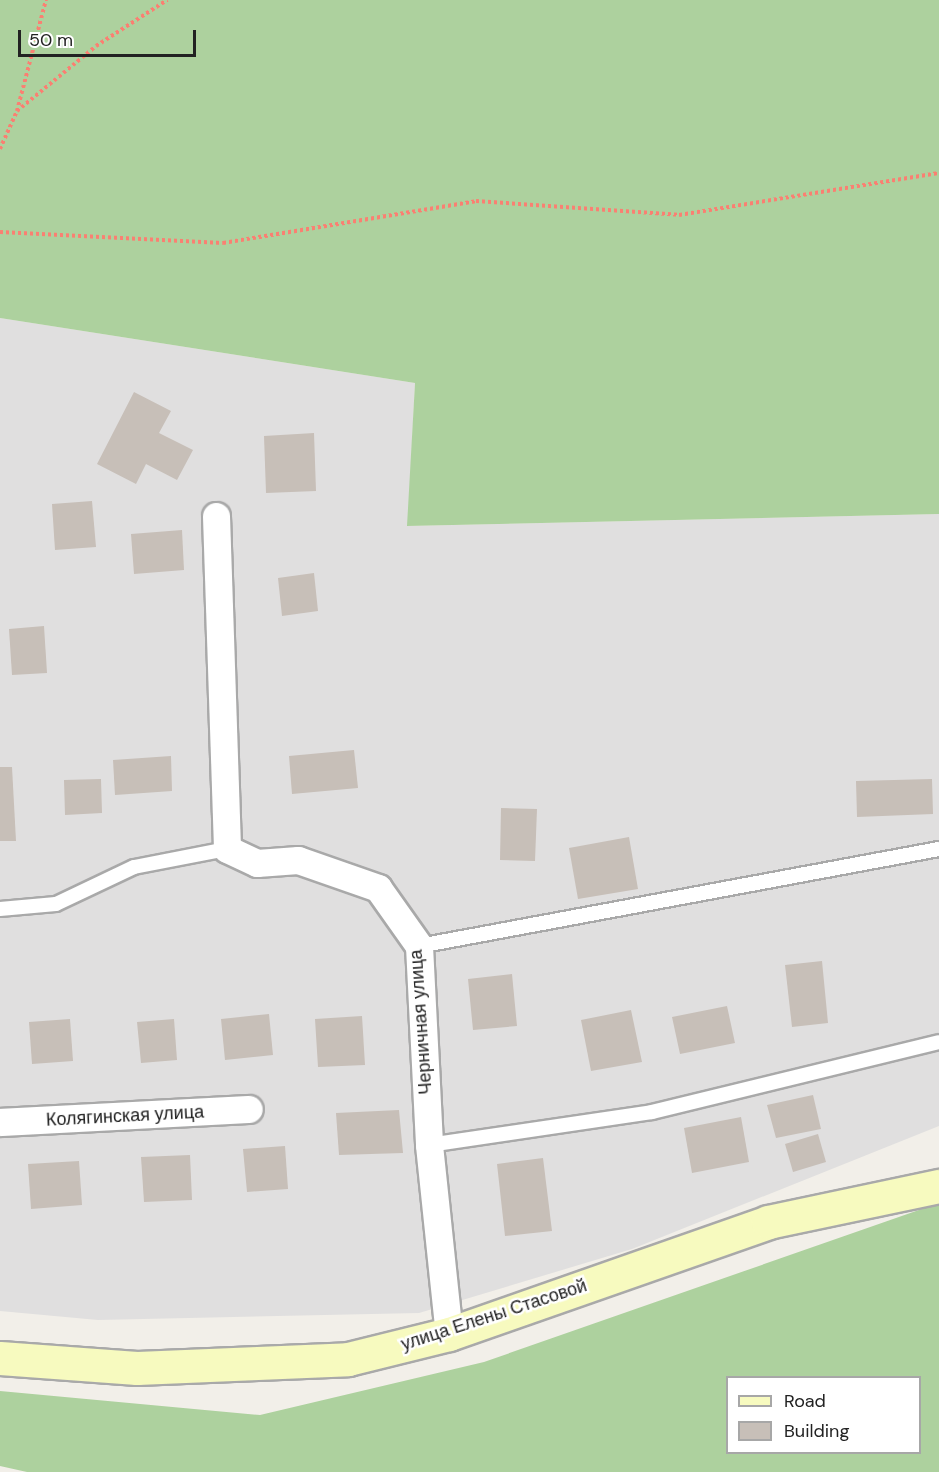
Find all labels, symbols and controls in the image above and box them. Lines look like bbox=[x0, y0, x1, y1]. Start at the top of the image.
scale bar bbox=[21, 18, 200, 56]
text: 50 m bbox=[29, 28, 73, 52]
street label: Черничная улица bbox=[405, 949, 437, 1095]
street label: Колягинская улица bbox=[45, 1101, 205, 1131]
street label: улица Елены Стасовой bbox=[398, 1275, 590, 1355]
legend bbox=[726, 1376, 921, 1454]
text: Road bbox=[784, 1389, 826, 1413]
text: Building bbox=[784, 1419, 849, 1443]

